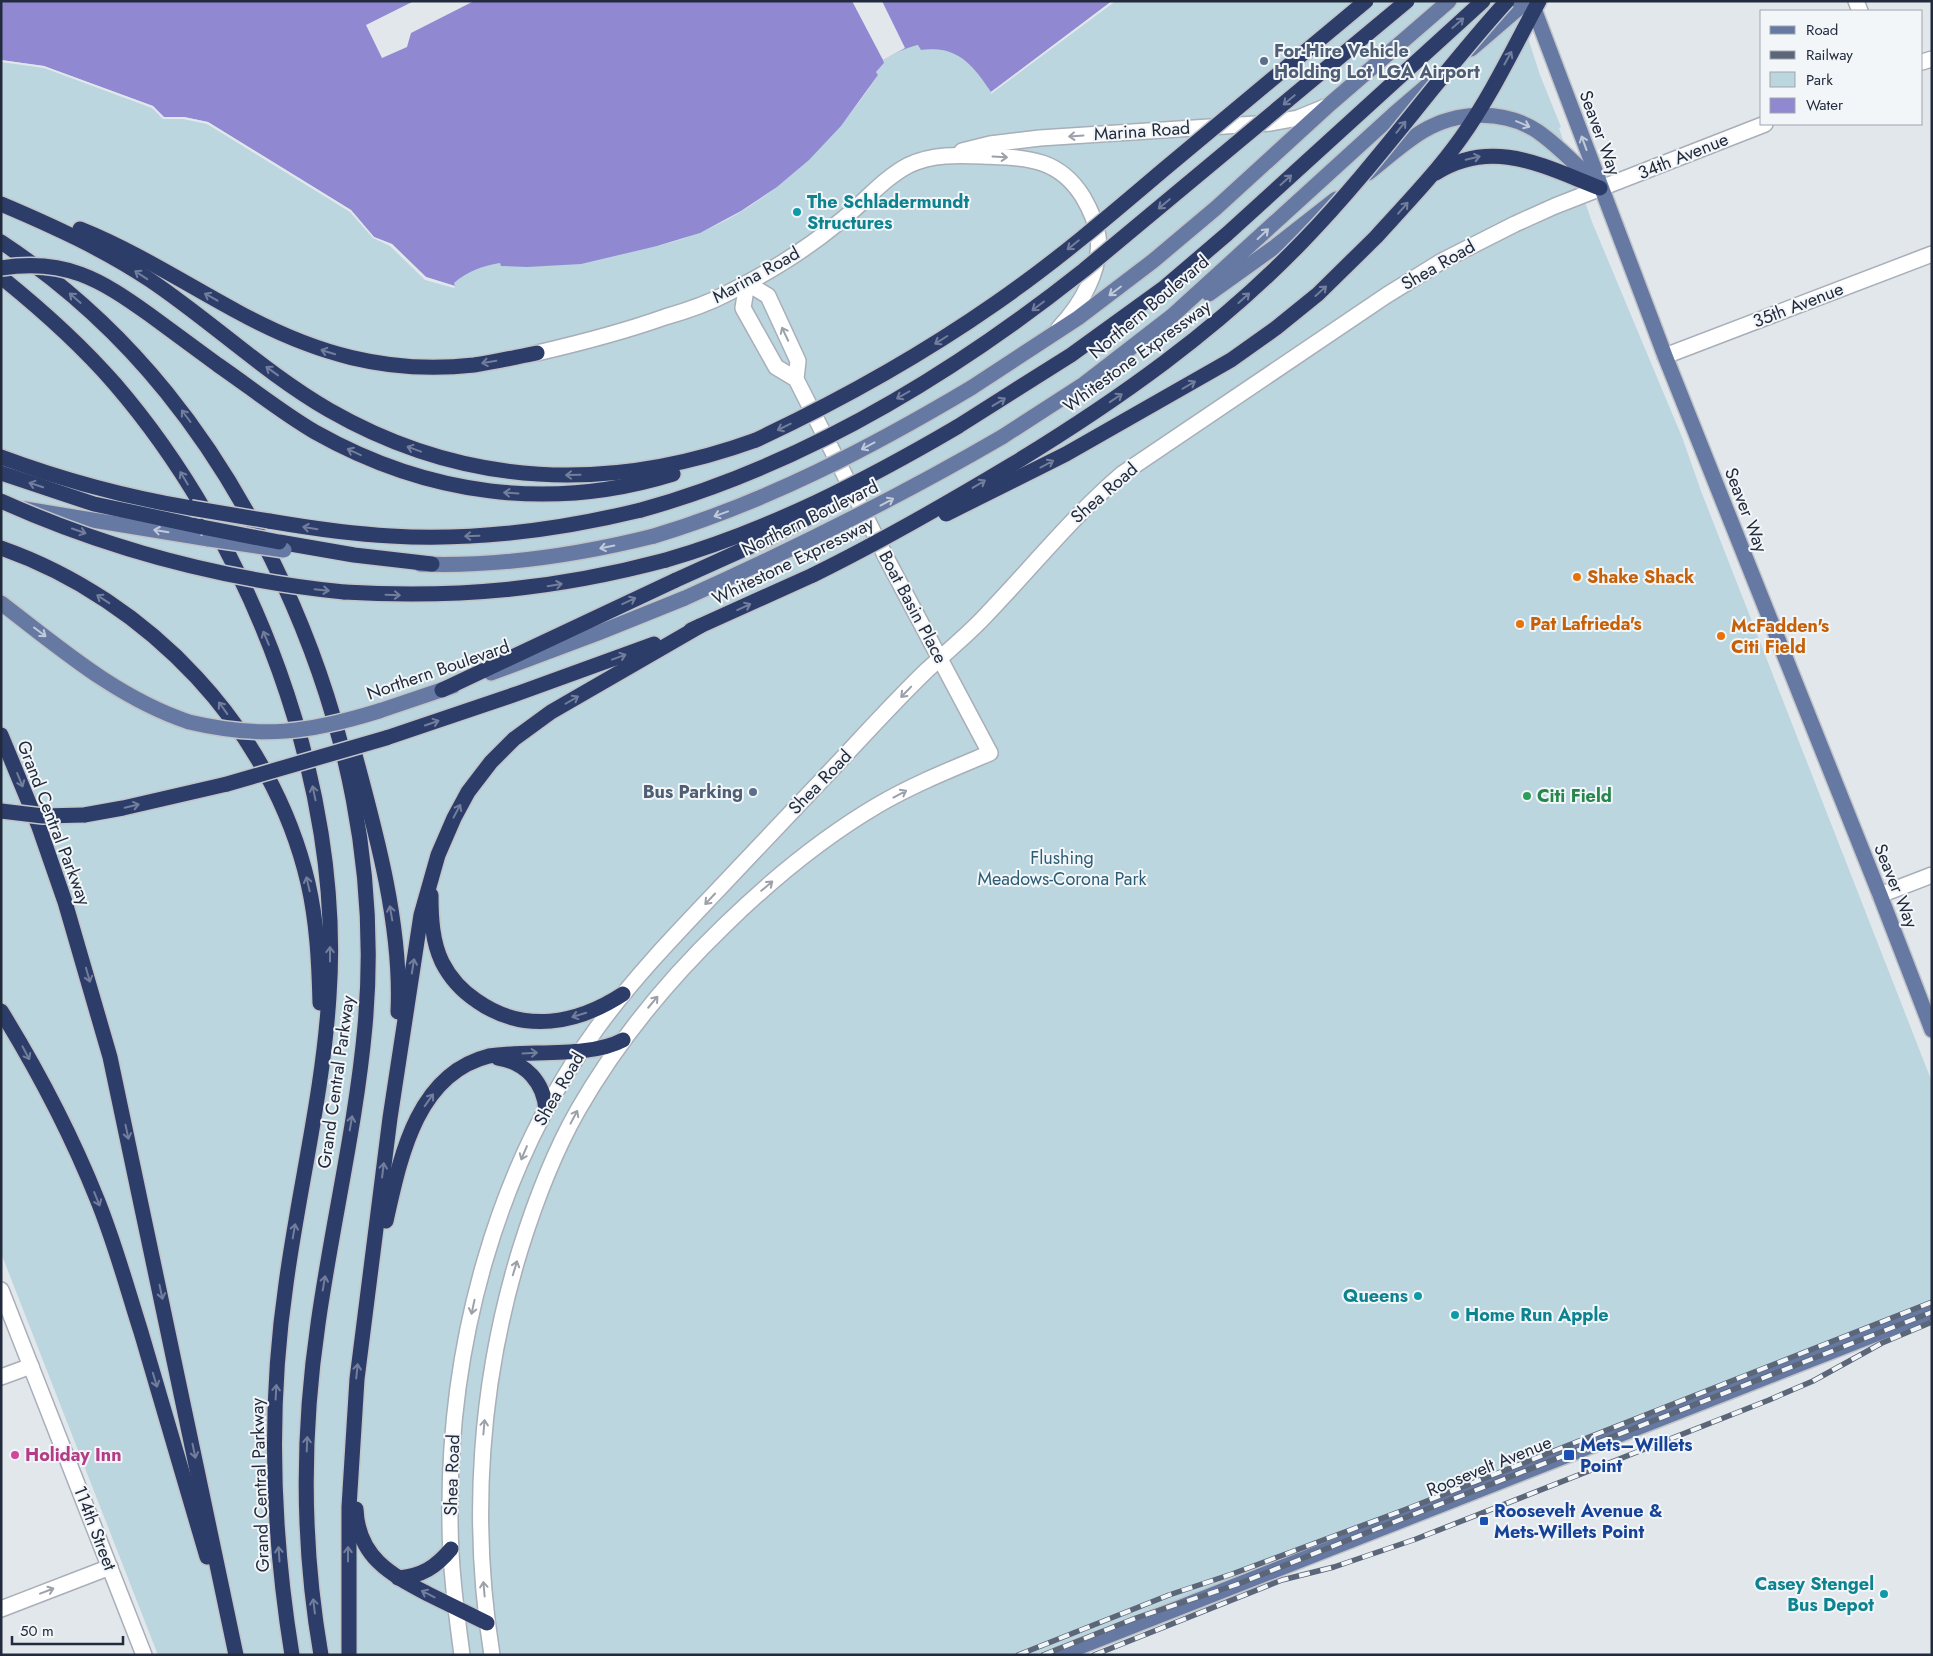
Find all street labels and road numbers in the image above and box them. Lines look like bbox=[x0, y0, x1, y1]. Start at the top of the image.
street label: Seaver Way bbox=[1573, 87, 1627, 179]
street label: Marina Road bbox=[1093, 115, 1191, 147]
street label: 34th Avenue bbox=[1634, 126, 1732, 186]
street label: Shea Road bbox=[1396, 233, 1480, 297]
street label: Marina Road bbox=[708, 240, 804, 310]
street label: Northern Boulevard bbox=[1083, 249, 1215, 365]
street label: 35th Avenue bbox=[1749, 276, 1847, 334]
street label: Whitestone Expressway bbox=[1058, 293, 1216, 419]
street label: Shea Road bbox=[1065, 456, 1143, 530]
street label: Seaver Way bbox=[1718, 464, 1774, 556]
street label: Northern Boulevard bbox=[737, 474, 883, 562]
street label: Whitestone Expressway bbox=[708, 510, 878, 612]
street label: Boat Basin Place bbox=[872, 546, 954, 668]
street label: Northern Boulevard bbox=[363, 633, 513, 707]
street label: Grand Central Parkway bbox=[11, 737, 97, 909]
street label: Shea Road bbox=[782, 744, 858, 820]
street label: Seaver Way bbox=[1867, 840, 1925, 932]
street label: Grand Central Parkway bbox=[311, 994, 361, 1170]
street label: Shea Road bbox=[527, 1047, 591, 1131]
street label: Grand Central Parkway bbox=[244, 1397, 276, 1573]
street label: Roosevelt Avenue bbox=[1423, 1429, 1555, 1503]
street label: Shea Road bbox=[438, 1434, 466, 1516]
street label: 114th Street bbox=[67, 1482, 123, 1575]

